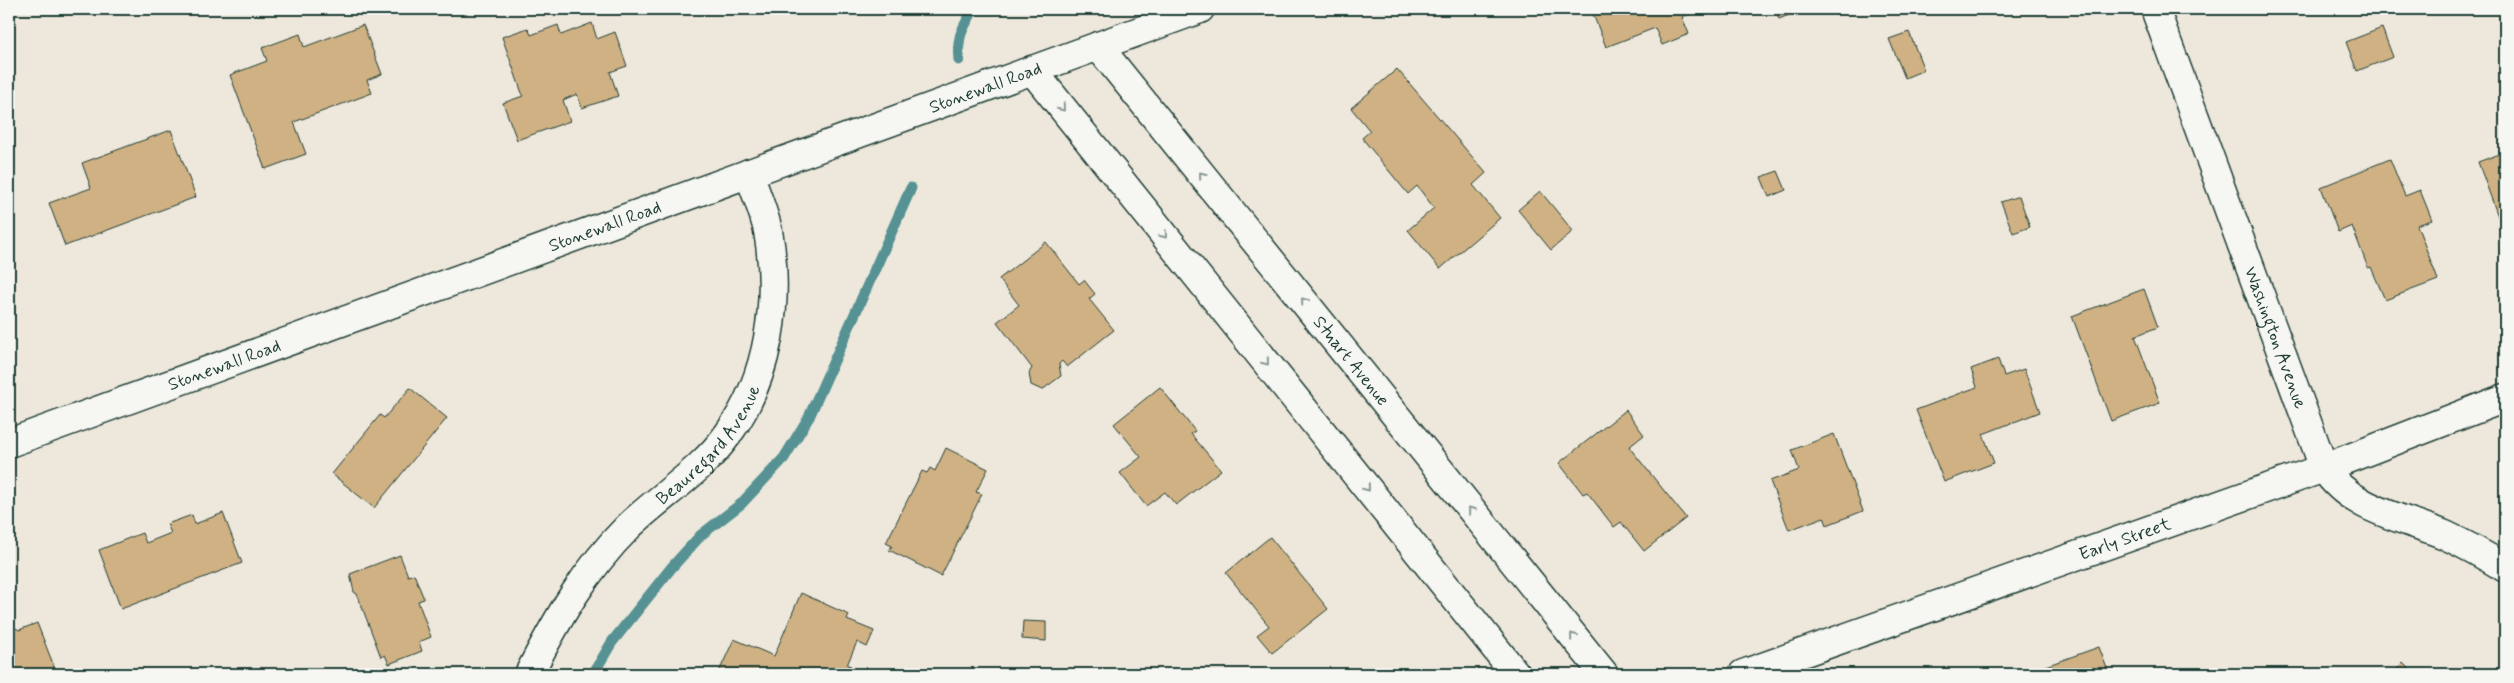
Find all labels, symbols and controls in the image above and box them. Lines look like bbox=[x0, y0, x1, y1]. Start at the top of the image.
street label: Stonewall Road bbox=[926, 57, 1045, 120]
one-way arrow bbox=[1057, 102, 1065, 111]
one-way arrow bbox=[1199, 172, 1207, 181]
street label: Stonewall Road bbox=[545, 195, 665, 258]
one-way arrow bbox=[1158, 229, 1166, 238]
street label: Washington Avenue bbox=[2238, 263, 2312, 412]
one-way arrow bbox=[1300, 298, 1309, 307]
street label: Stuart Avenue bbox=[1307, 311, 1394, 411]
street label: Stonewall Road bbox=[165, 334, 284, 397]
one-way arrow bbox=[1260, 356, 1269, 365]
street label: Beauregard Avenue bbox=[651, 382, 767, 511]
one-way arrow bbox=[1362, 483, 1371, 492]
one-way arrow bbox=[1469, 507, 1477, 516]
street label: Early Street bbox=[2076, 512, 2175, 567]
one-way arrow bbox=[1571, 633, 1579, 642]

